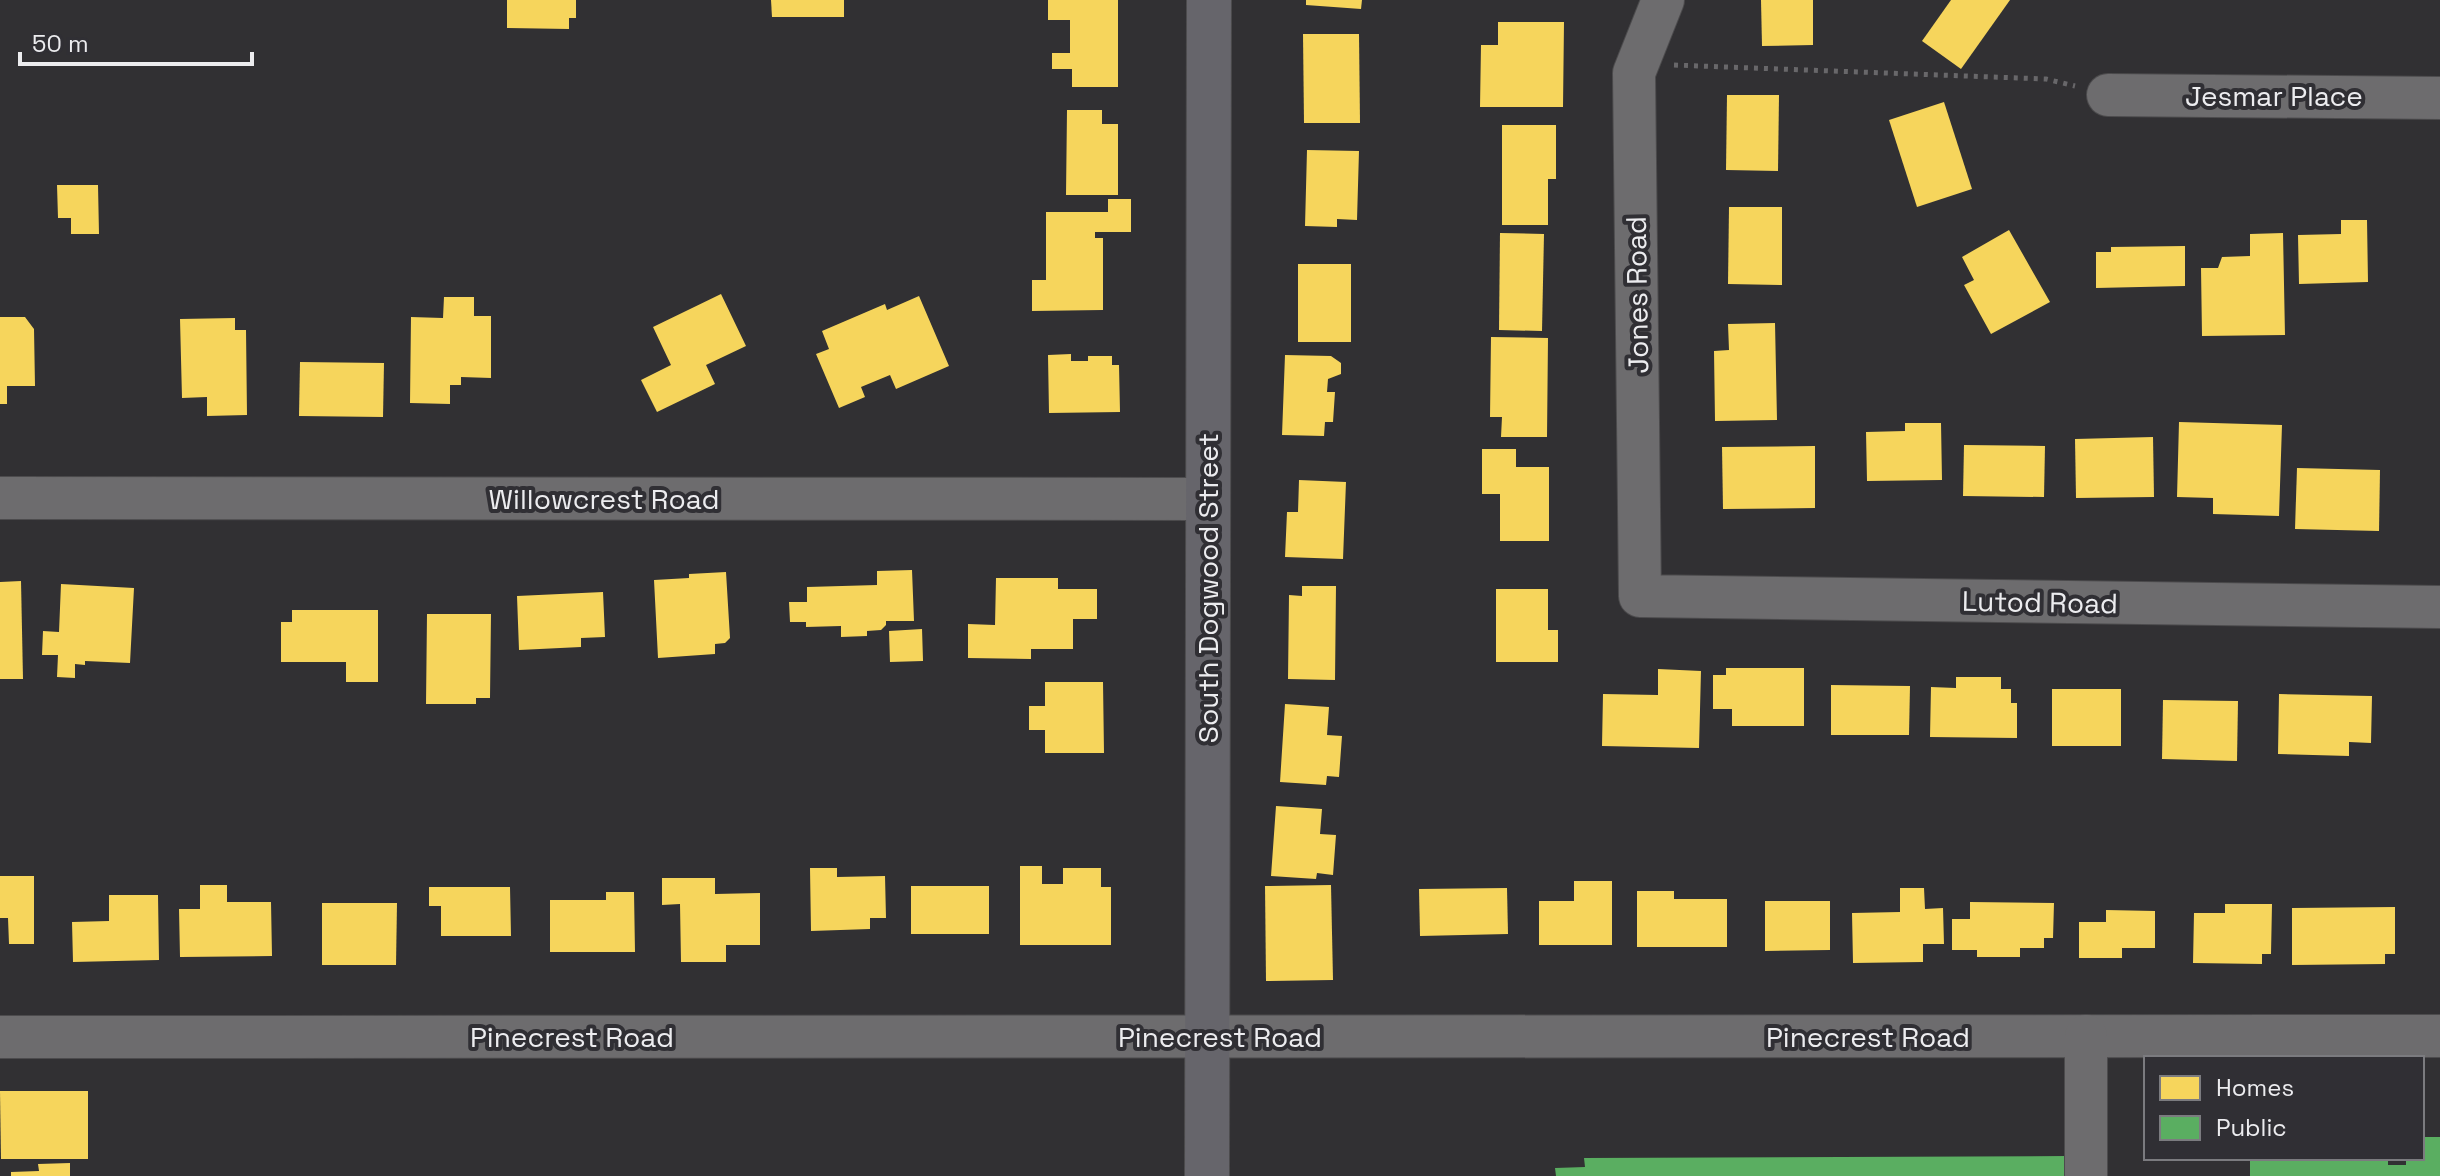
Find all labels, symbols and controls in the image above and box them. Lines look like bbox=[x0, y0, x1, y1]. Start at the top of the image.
scale bar bbox=[20, 16, 252, 66]
text: 50 m bbox=[32, 28, 89, 59]
street label: Jesmar Place bbox=[2185, 78, 2363, 114]
street label: Jones Road bbox=[1618, 216, 1656, 374]
street label: South Dogwood Street bbox=[1190, 433, 1226, 743]
street label: Willowcrest Road bbox=[489, 481, 719, 517]
street label: Lutod Road bbox=[1962, 583, 2118, 621]
street label: Pinecrest Road bbox=[470, 1019, 674, 1055]
street label: Pinecrest Road bbox=[1118, 1019, 1322, 1055]
street label: Pinecrest Road bbox=[1766, 1019, 1970, 1055]
legend bbox=[2144, 1056, 2424, 1160]
text: Homes bbox=[2216, 1072, 2294, 1103]
text: Public bbox=[2216, 1112, 2287, 1143]

